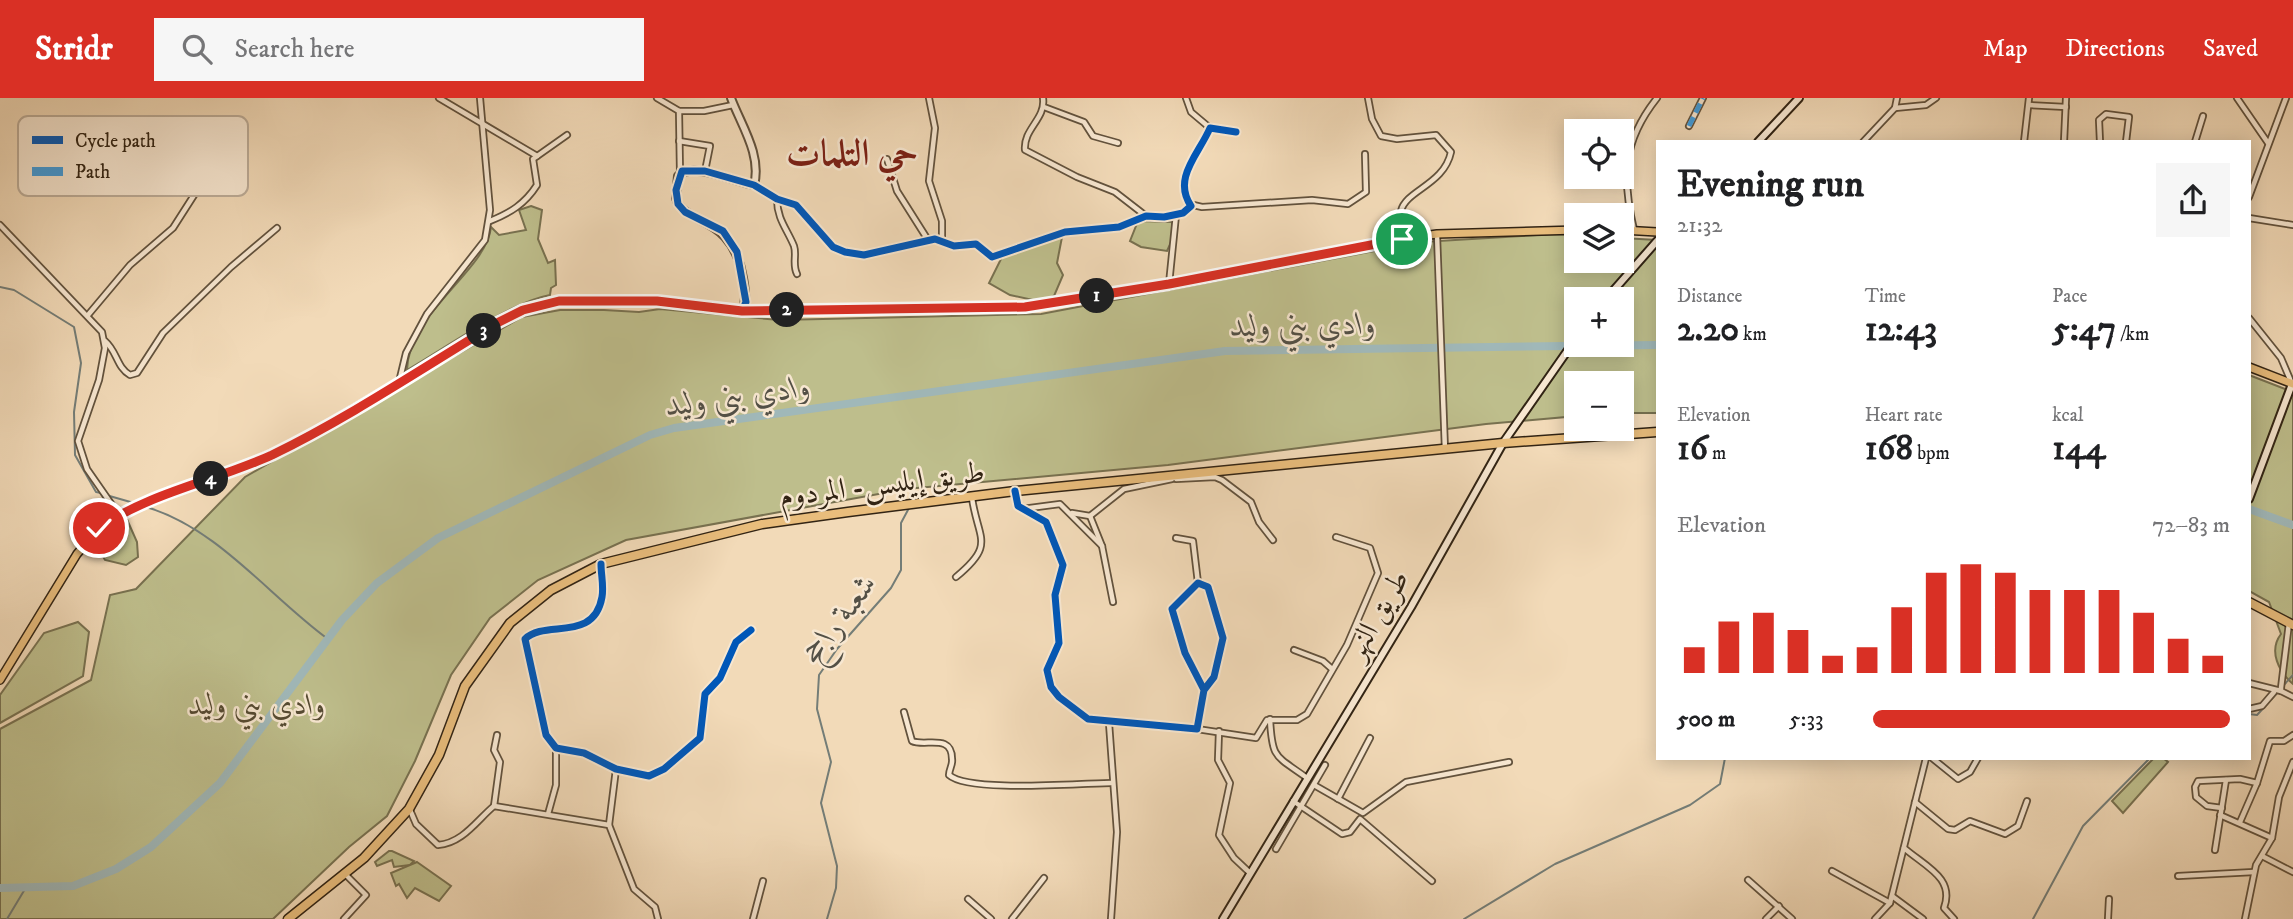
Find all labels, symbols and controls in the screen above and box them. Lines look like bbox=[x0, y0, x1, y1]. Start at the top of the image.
search box bbox=[154, 18, 644, 81]
text: Stridr bbox=[35, 29, 112, 70]
icon: search bbox=[178, 30, 216, 68]
text: Search here bbox=[234, 33, 355, 66]
text: Map bbox=[1983, 34, 2028, 64]
text: Directions bbox=[2066, 34, 2165, 64]
text: Saved bbox=[2203, 34, 2258, 64]
legend bbox=[18, 116, 248, 196]
map controls bbox=[1564, 119, 1634, 441]
button: locate bbox=[1564, 119, 1634, 189]
text: Cycle path bbox=[75, 130, 156, 153]
district label: حي التلمات bbox=[786, 131, 918, 182]
text: Path bbox=[75, 161, 110, 184]
text: Evening run bbox=[1677, 161, 1864, 209]
button: share bbox=[2156, 163, 2230, 237]
button: layers bbox=[1564, 203, 1634, 273]
pin bbox=[1372, 209, 1432, 269]
text: 21:32 bbox=[1677, 211, 1723, 240]
icon: arrive bbox=[1383, 220, 1421, 258]
pin: 1 bbox=[1080, 278, 1114, 314]
text: 1 bbox=[1093, 284, 1100, 307]
text: Distance bbox=[1677, 285, 1742, 308]
text: Time bbox=[1865, 285, 1906, 308]
text: Pace bbox=[2052, 285, 2087, 308]
button: + bbox=[1564, 287, 1634, 357]
pin: 2 bbox=[770, 292, 804, 328]
text: 2 bbox=[782, 298, 791, 321]
water label: وادي بني وليد bbox=[1229, 305, 1377, 353]
text: 2.20 bbox=[1677, 308, 1739, 352]
text: 12:43 bbox=[1865, 308, 1937, 352]
text: 5:47 bbox=[2052, 308, 2116, 352]
pin: 3 bbox=[466, 314, 502, 348]
text: 3 bbox=[480, 319, 487, 342]
text: km bbox=[1739, 323, 1767, 346]
text: /km bbox=[2116, 323, 2149, 346]
water label: وادي بني وليد bbox=[663, 367, 814, 433]
button: − bbox=[1564, 371, 1634, 441]
text: Elevation bbox=[1677, 404, 1751, 427]
text: Heart rate bbox=[1865, 404, 1943, 427]
text: kcal bbox=[2052, 404, 2084, 427]
text: 16 bbox=[1677, 427, 1708, 471]
text: 168 bbox=[1865, 427, 1913, 471]
text: 144 bbox=[2052, 427, 2105, 471]
text: m bbox=[1708, 442, 1726, 465]
text: bpm bbox=[1913, 442, 1950, 465]
street label: طريق إيليس- المردوم bbox=[777, 454, 988, 522]
pin: 4 bbox=[194, 462, 228, 496]
text: 4 bbox=[205, 467, 216, 490]
pin bbox=[69, 498, 129, 558]
icon: check bbox=[80, 509, 118, 547]
text: Elevation bbox=[1677, 511, 1766, 540]
text: 72–83 m bbox=[2152, 511, 2230, 540]
street label: طريق النهر bbox=[1336, 564, 1418, 669]
water label: شعبة راجح bbox=[793, 565, 891, 675]
park label: وادي بني وليد bbox=[188, 687, 326, 731]
text: 500 m bbox=[1677, 705, 1735, 734]
text: 5:33 bbox=[1789, 705, 1824, 734]

